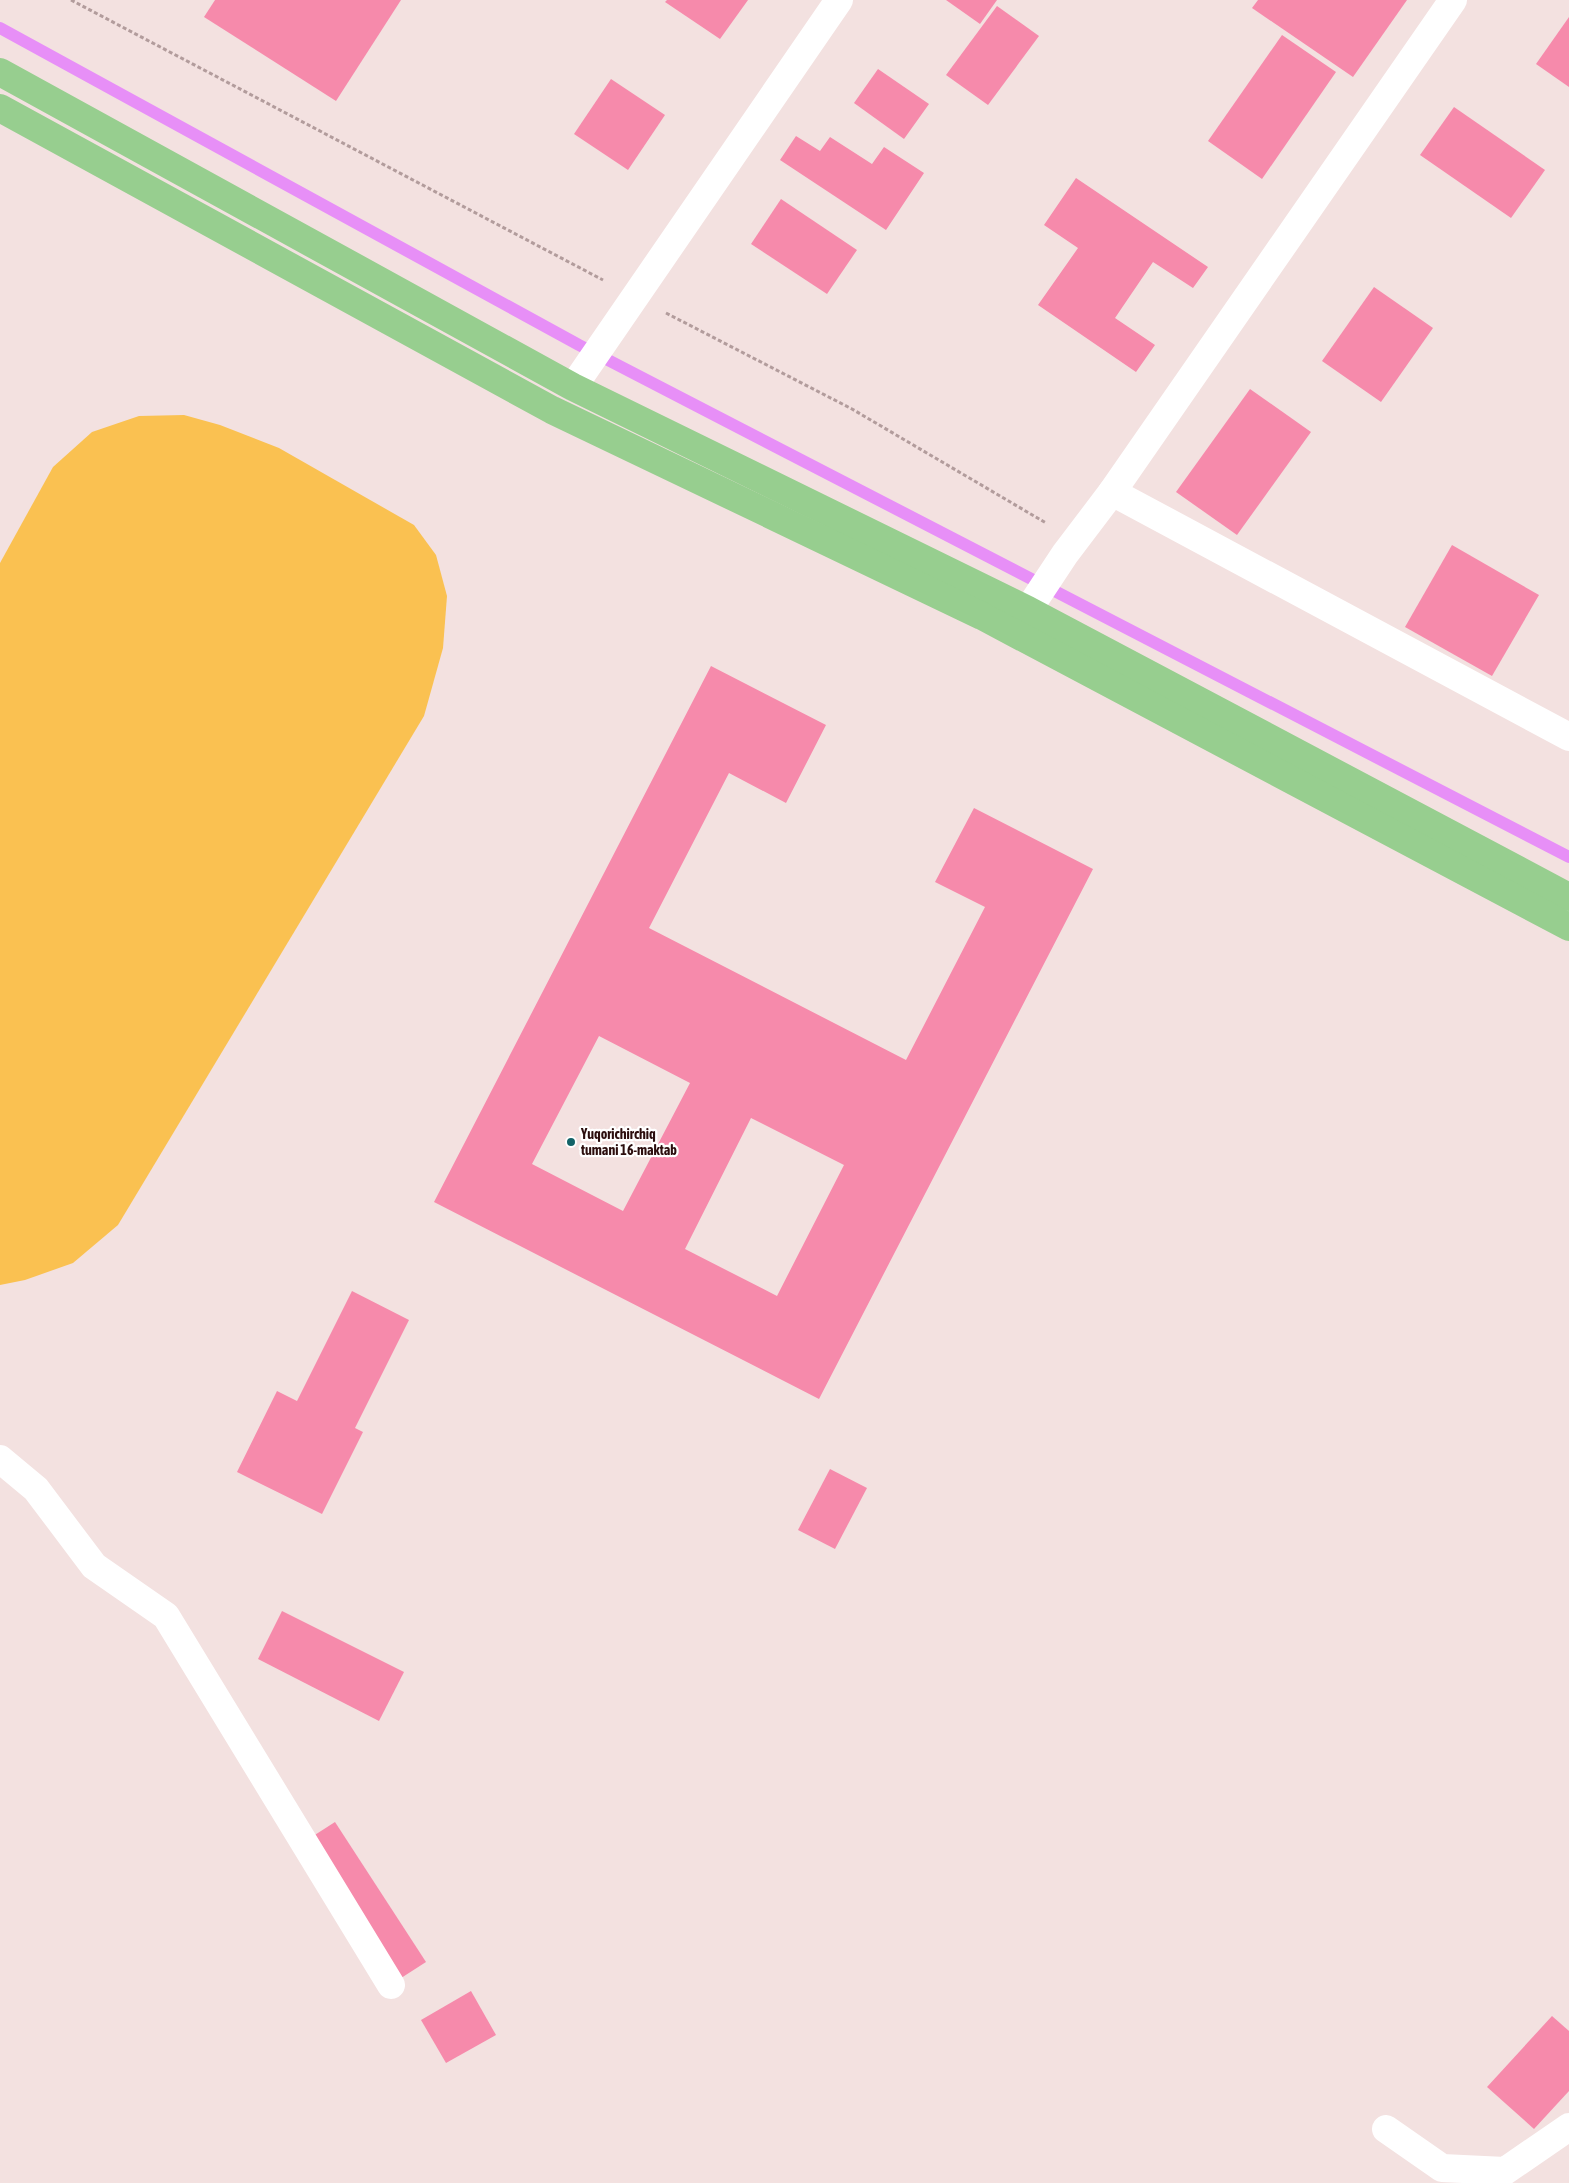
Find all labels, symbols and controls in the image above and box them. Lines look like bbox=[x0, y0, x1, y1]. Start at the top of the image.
place label: Yuqorichirchiq tumani 16-maktab bbox=[580, 1126, 677, 1158]
marker: Yuqorichirchiq tumani 16-maktab bbox=[565, 1136, 577, 1148]

